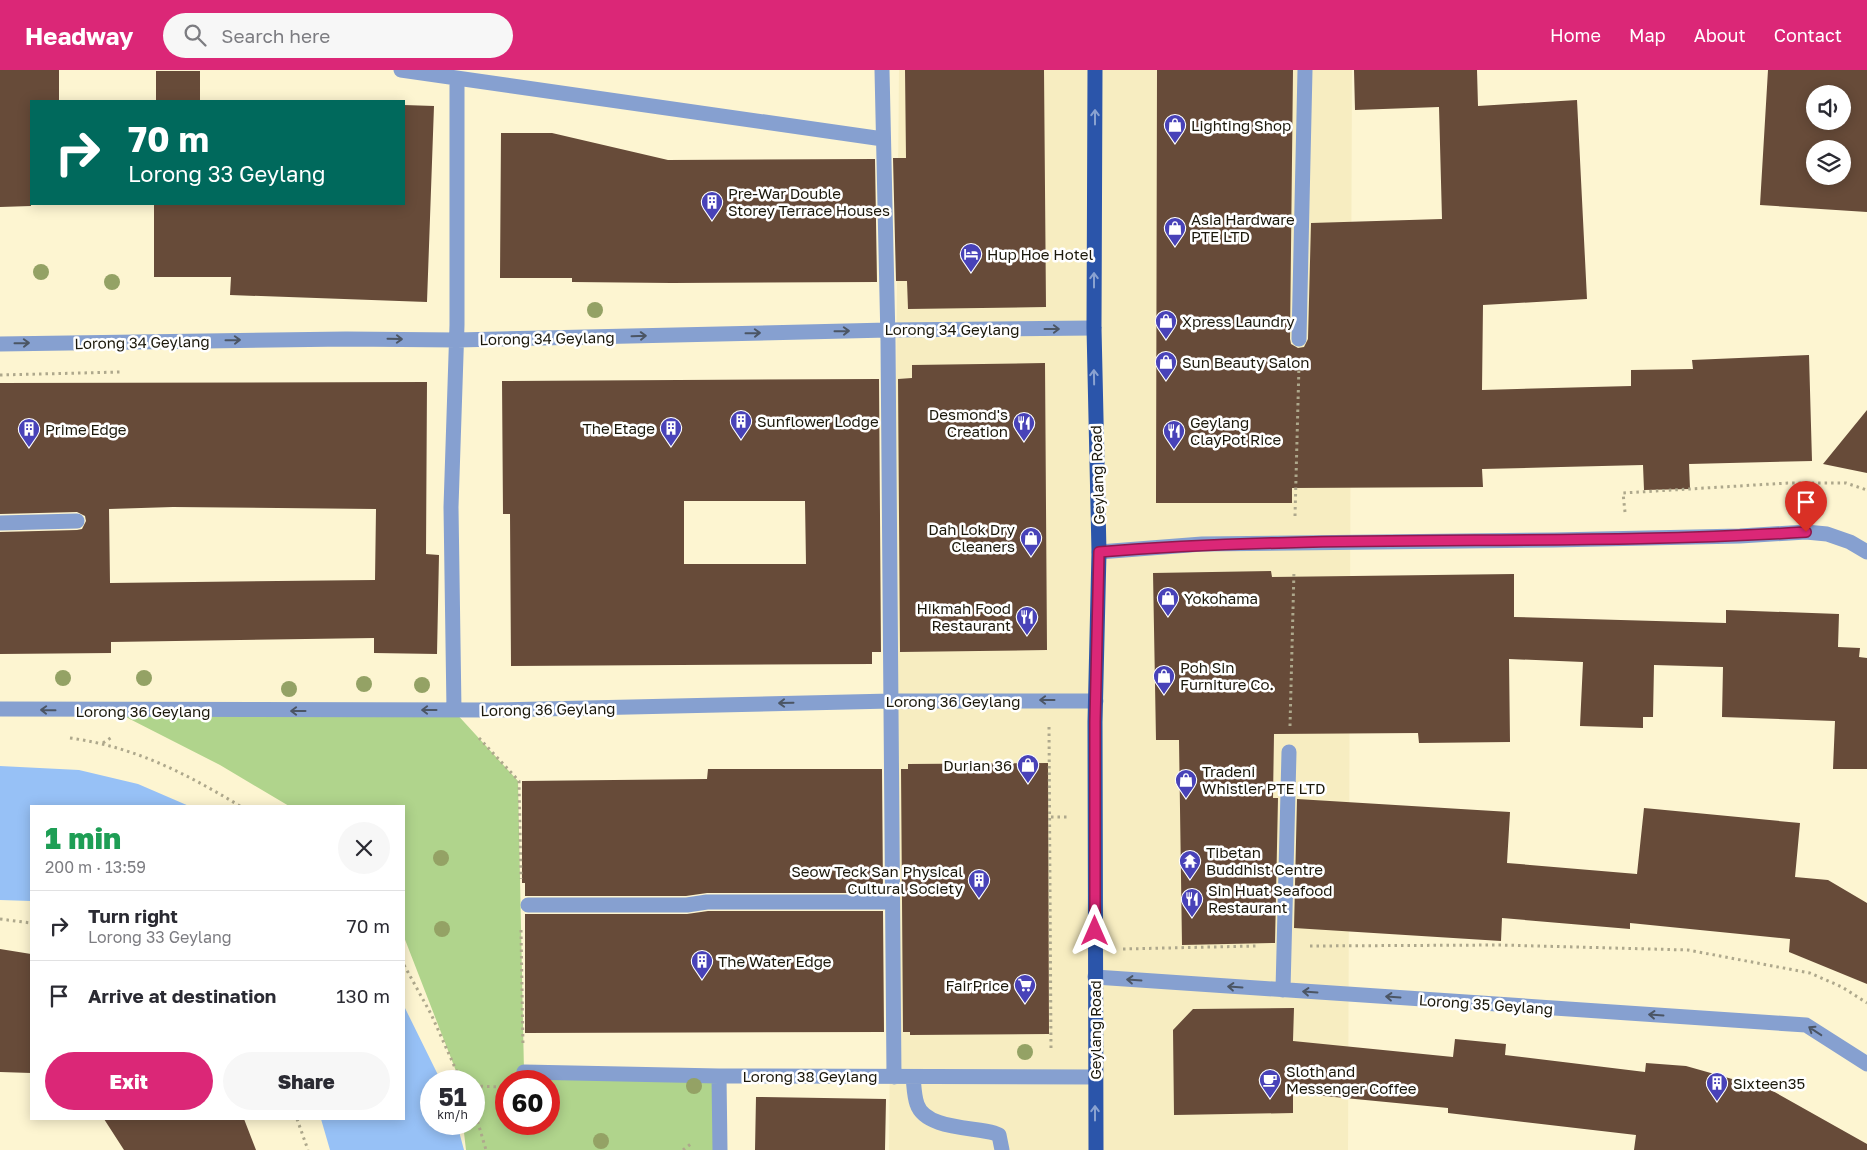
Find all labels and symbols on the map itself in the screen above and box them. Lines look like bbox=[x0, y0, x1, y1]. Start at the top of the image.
one-way arrow bbox=[1090, 109, 1100, 126]
shop icon: Lighting Shop bbox=[1163, 113, 1187, 144]
place label: Lighting Shop bbox=[1191, 116, 1291, 134]
place label: Pre-War Double Storey Terrace Houses bbox=[728, 184, 890, 219]
building icon: Pre-War Double Storey Terrace Houses bbox=[700, 190, 724, 221]
place label: Asia Hardware PTE LTD bbox=[1191, 210, 1295, 245]
shop icon: Asia Hardware PTE LTD bbox=[1163, 216, 1187, 247]
hotel icon: Hup Hoe Hotel bbox=[959, 242, 983, 273]
place label: Hup Hoe Hotel bbox=[987, 245, 1093, 263]
one-way arrow bbox=[1089, 272, 1099, 288]
shop icon: Xpress Laundry bbox=[1154, 309, 1178, 340]
place label: Xpress Laundry bbox=[1182, 312, 1295, 330]
street label: Lorong 34 Geylang bbox=[884, 320, 1020, 338]
one-way arrow bbox=[1043, 324, 1059, 334]
one-way arrow bbox=[834, 326, 850, 336]
street label: Lorong 34 Geylang bbox=[479, 328, 615, 348]
one-way arrow bbox=[744, 328, 760, 338]
one-way arrow bbox=[630, 331, 647, 341]
street label: Lorong 34 Geylang bbox=[74, 332, 210, 352]
one-way arrow bbox=[386, 334, 403, 344]
one-way arrow bbox=[224, 335, 241, 345]
one-way arrow bbox=[14, 338, 30, 348]
shop icon: Sun Beauty Salon bbox=[1154, 350, 1178, 381]
place label: Sun Beauty Salon bbox=[1182, 353, 1309, 371]
one-way arrow bbox=[1089, 369, 1099, 386]
place label: Desmond's Creation bbox=[929, 405, 1008, 440]
building icon: Sunflower Lodge bbox=[729, 409, 753, 440]
restaurant icon: Desmond's Creation bbox=[1012, 411, 1036, 442]
place label: Sunflower Lodge bbox=[757, 412, 879, 430]
place label: Geylang ClayPot Rice bbox=[1190, 413, 1281, 448]
building icon: The Etage bbox=[659, 416, 683, 447]
building icon: Prime Edge bbox=[17, 417, 41, 448]
place label: The Etage bbox=[582, 419, 655, 437]
restaurant icon: Geylang ClayPot Rice bbox=[1162, 419, 1186, 450]
place label: Prime Edge bbox=[45, 420, 127, 438]
street label: Geylang Road bbox=[1086, 425, 1108, 525]
pin bbox=[1785, 481, 1827, 532]
place label: Dah Lok Dry Cleaners bbox=[928, 520, 1016, 555]
shop icon: Dah Lok Dry Cleaners bbox=[1019, 526, 1043, 557]
shop icon: Yokohama bbox=[1156, 586, 1180, 617]
place label: Yokohama bbox=[1184, 589, 1258, 607]
place label: Hikmah Food Restaurant bbox=[916, 599, 1011, 634]
restaurant icon: Hikmah Food Restaurant bbox=[1015, 605, 1039, 636]
place label: Poh Sin Furniture Co. bbox=[1180, 658, 1274, 693]
shop icon: Poh Sin Furniture Co. bbox=[1152, 664, 1176, 695]
street label: Lorong 36 Geylang bbox=[885, 692, 1021, 710]
one-way arrow bbox=[1039, 695, 1056, 705]
one-way arrow bbox=[778, 698, 794, 708]
street label: Lorong 36 Geylang bbox=[480, 699, 616, 719]
street label: Lorong 36 Geylang bbox=[75, 702, 211, 720]
one-way arrow bbox=[41, 705, 57, 715]
one-way arrow bbox=[421, 705, 437, 715]
one-way arrow bbox=[291, 706, 307, 716]
shop icon: Durian 36 bbox=[1016, 753, 1040, 784]
place label: Durian 36 bbox=[943, 756, 1012, 774]
place label: Tradeni Whistler PTE LTD bbox=[1202, 762, 1326, 797]
shop icon: Tradeni Whistler PTE LTD bbox=[1174, 768, 1198, 799]
place label: Tibetan Buddhist Centre bbox=[1206, 843, 1323, 878]
temple icon: Tibetan Buddhist Centre bbox=[1178, 849, 1202, 880]
place label: Seow Teck San Physical Cultural Society bbox=[791, 862, 964, 897]
building icon: Seow Teck San Physical Cultural Society bbox=[967, 868, 991, 899]
place label: Sin Huat Seafood Restaurant bbox=[1208, 881, 1332, 916]
restaurant icon: Sin Huat Seafood Restaurant bbox=[1180, 887, 1204, 918]
position arrow bbox=[1068, 904, 1120, 956]
building icon: The Water Edge bbox=[690, 949, 714, 980]
place label: The Water Edge bbox=[718, 952, 832, 970]
supermarket icon: FairPrice bbox=[1013, 973, 1037, 1004]
one-way arrow bbox=[1126, 975, 1142, 984]
place label: FairPrice bbox=[945, 976, 1009, 994]
street label: Geylang Road bbox=[1086, 980, 1104, 1080]
one-way arrow bbox=[1227, 982, 1243, 991]
one-way arrow bbox=[1302, 987, 1318, 996]
street label: Lorong 35 Geylang bbox=[1418, 990, 1554, 1018]
one-way arrow bbox=[1385, 993, 1401, 1002]
one-way arrow bbox=[1649, 1010, 1665, 1019]
one-way arrow bbox=[1809, 1025, 1823, 1035]
place label: Sloth and Messenger Coffee bbox=[1286, 1062, 1417, 1097]
street label: Lorong 38 Geylang bbox=[742, 1067, 878, 1085]
cafe icon: Sloth and Messenger Coffee bbox=[1258, 1068, 1282, 1099]
speed limit sign: 60 bbox=[495, 1070, 560, 1135]
building icon: Sixteen35 bbox=[1705, 1071, 1729, 1102]
place label: Sixteen35 bbox=[1733, 1074, 1805, 1092]
one-way arrow bbox=[1091, 1106, 1100, 1122]

